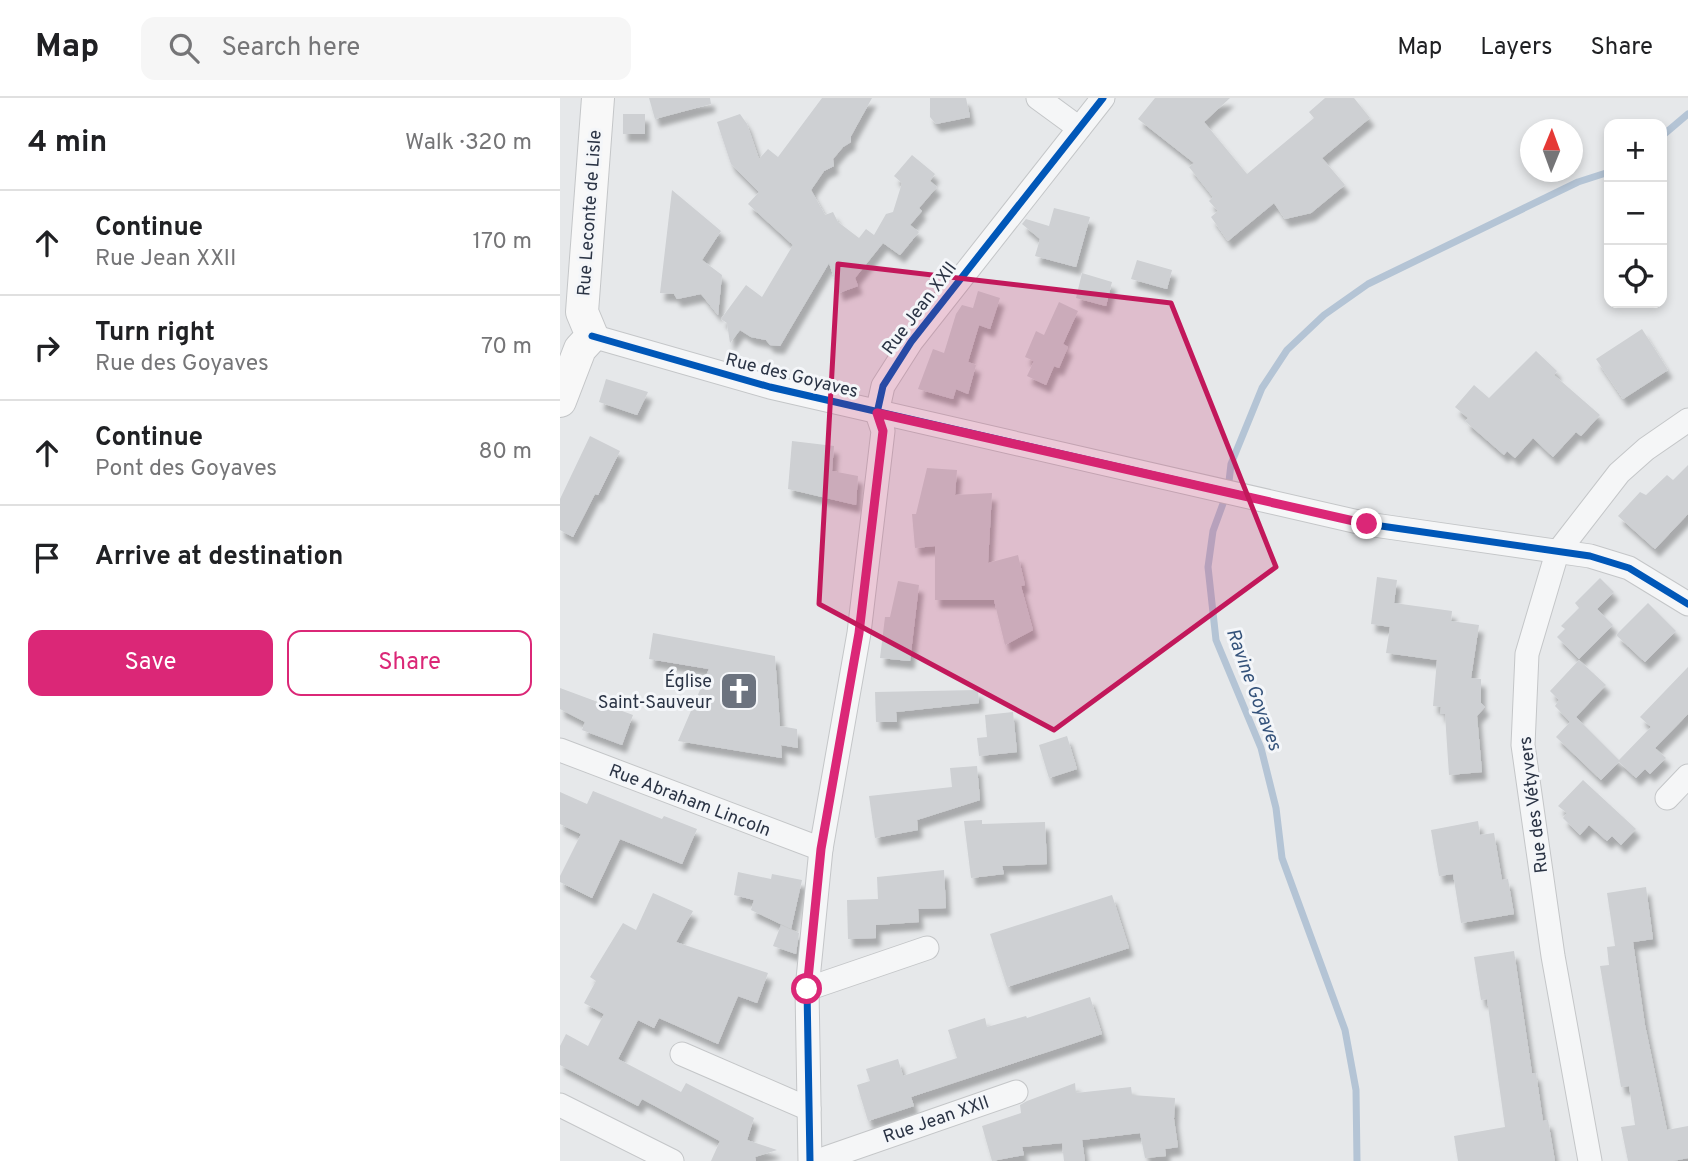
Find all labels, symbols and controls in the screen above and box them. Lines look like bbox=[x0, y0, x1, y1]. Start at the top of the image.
search box bbox=[141, 17, 631, 80]
text: Map bbox=[35, 27, 99, 69]
icon: search bbox=[165, 29, 203, 67]
text: Search here bbox=[221, 32, 360, 65]
text: Map bbox=[1397, 33, 1442, 63]
text: Layers bbox=[1480, 33, 1552, 63]
text: Share bbox=[1590, 33, 1653, 63]
north arrow bbox=[1520, 119, 1583, 182]
map controls bbox=[1604, 119, 1667, 308]
button: + bbox=[1604, 119, 1667, 182]
text: 4 min bbox=[28, 125, 107, 162]
text: Walk · 320 m bbox=[405, 129, 532, 158]
street label: Rue Leconte de Lisle bbox=[573, 129, 608, 297]
button: − bbox=[1604, 182, 1667, 245]
text: Continue bbox=[95, 212, 203, 245]
icon: ahead bbox=[28, 224, 66, 262]
text: 170 m bbox=[473, 228, 532, 257]
text: Rue Jean XXII bbox=[95, 245, 237, 274]
button: locate bbox=[1604, 245, 1667, 308]
street label: Rue Jean XXII bbox=[878, 258, 963, 360]
text: Turn right bbox=[95, 317, 215, 350]
icon: right bbox=[28, 329, 66, 367]
text: 70 m bbox=[481, 333, 532, 362]
street label: Rue des Goyaves bbox=[723, 349, 860, 404]
text: Rue des Goyaves bbox=[95, 350, 269, 379]
text: Continue bbox=[95, 422, 203, 455]
icon: ahead bbox=[28, 434, 66, 472]
text: 80 m bbox=[479, 438, 532, 467]
text: Pont des Goyaves bbox=[95, 455, 277, 484]
route end bbox=[1351, 508, 1382, 539]
icon: arrive bbox=[28, 539, 66, 577]
text: Arrive at destination bbox=[95, 541, 343, 574]
water label: Ravine Goyaves bbox=[1220, 625, 1286, 754]
button: Save bbox=[28, 630, 273, 696]
button: Share bbox=[287, 630, 532, 696]
place label: Église Saint-Sauveur bbox=[598, 669, 712, 715]
church icon: Église Saint-Sauveur bbox=[718, 670, 760, 712]
street label: Rue des Vétyvers bbox=[1515, 735, 1554, 875]
street label: Rue Abraham Lincoln bbox=[605, 760, 774, 843]
route start bbox=[791, 973, 822, 1004]
street label: Rue Jean XXII bbox=[880, 1092, 993, 1149]

